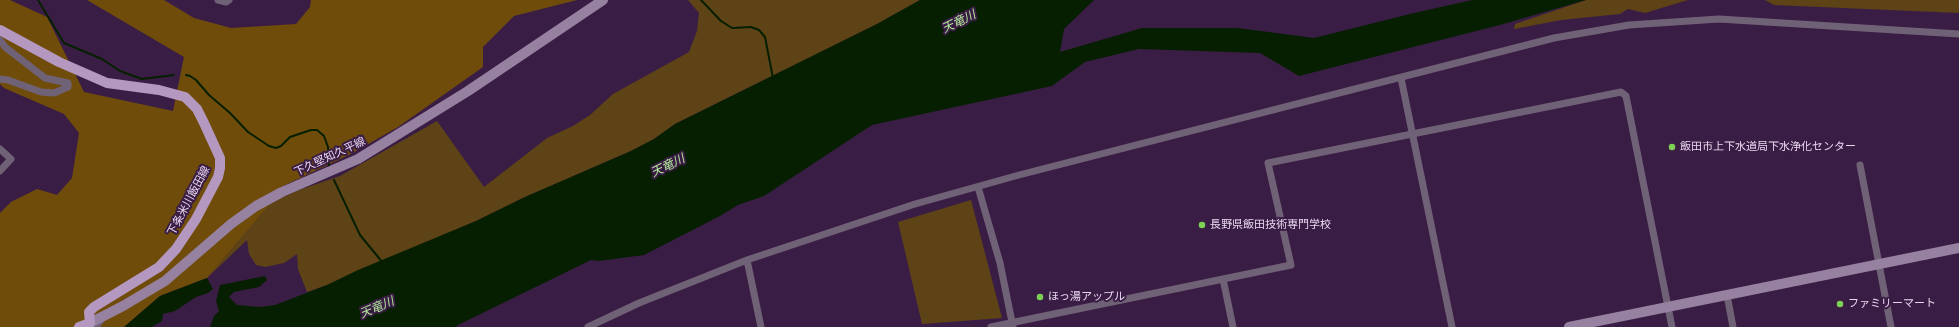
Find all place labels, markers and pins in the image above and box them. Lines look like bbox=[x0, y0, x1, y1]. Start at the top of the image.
place label: 飯田市上下水道局下水浄化センター bbox=[1680, 140, 1856, 154]
marker: 飯田市上下水道局下水浄化センター bbox=[1667, 142, 1677, 152]
place label: 長野県飯田技術専門学校 bbox=[1210, 218, 1331, 232]
marker: 長野県飯田技術専門学校 bbox=[1197, 220, 1207, 230]
place label: ほっ湯アップル bbox=[1048, 290, 1125, 304]
marker: ほっ湯アップル bbox=[1035, 292, 1045, 302]
place label: ファミリーマート bbox=[1848, 297, 1936, 311]
marker: ファミリーマート bbox=[1835, 299, 1845, 309]

